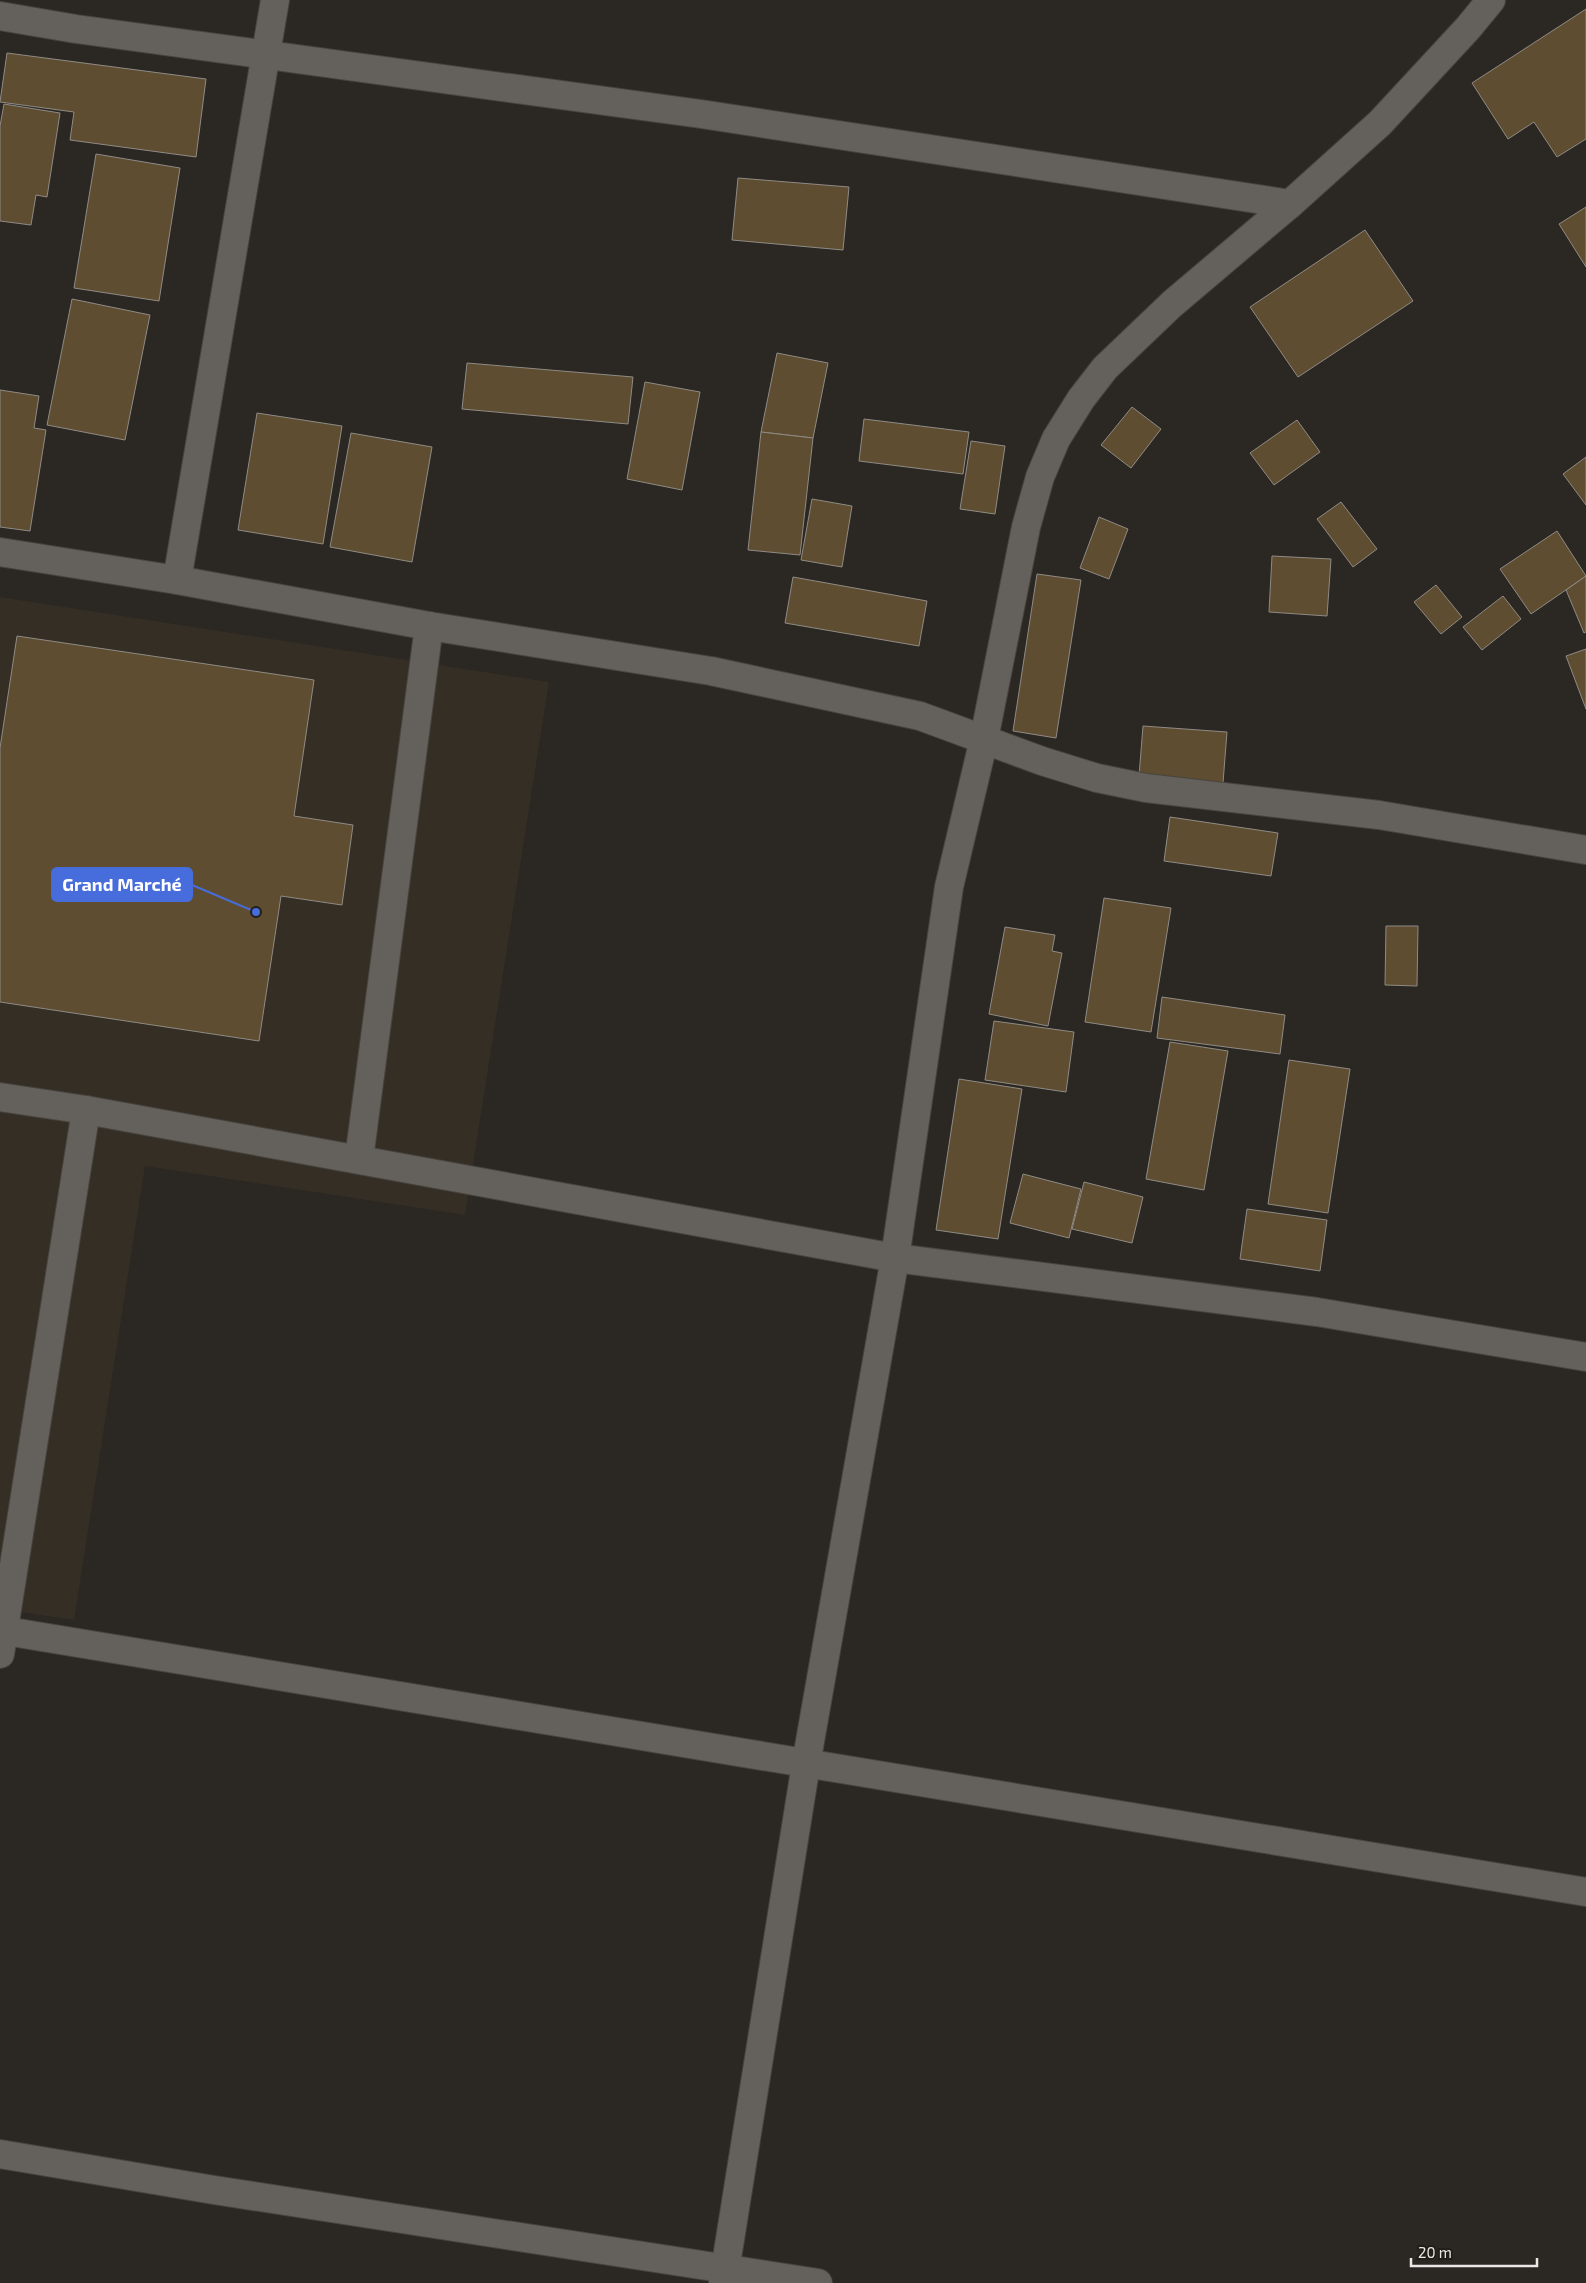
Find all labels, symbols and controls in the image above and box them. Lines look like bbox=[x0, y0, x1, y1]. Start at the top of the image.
callout: Grand Marché bbox=[52, 868, 192, 901]
text: Grand Marché bbox=[62, 873, 182, 895]
scale bar bbox=[1411, 2236, 1537, 2268]
text: 20 m bbox=[1418, 2243, 1452, 2261]

